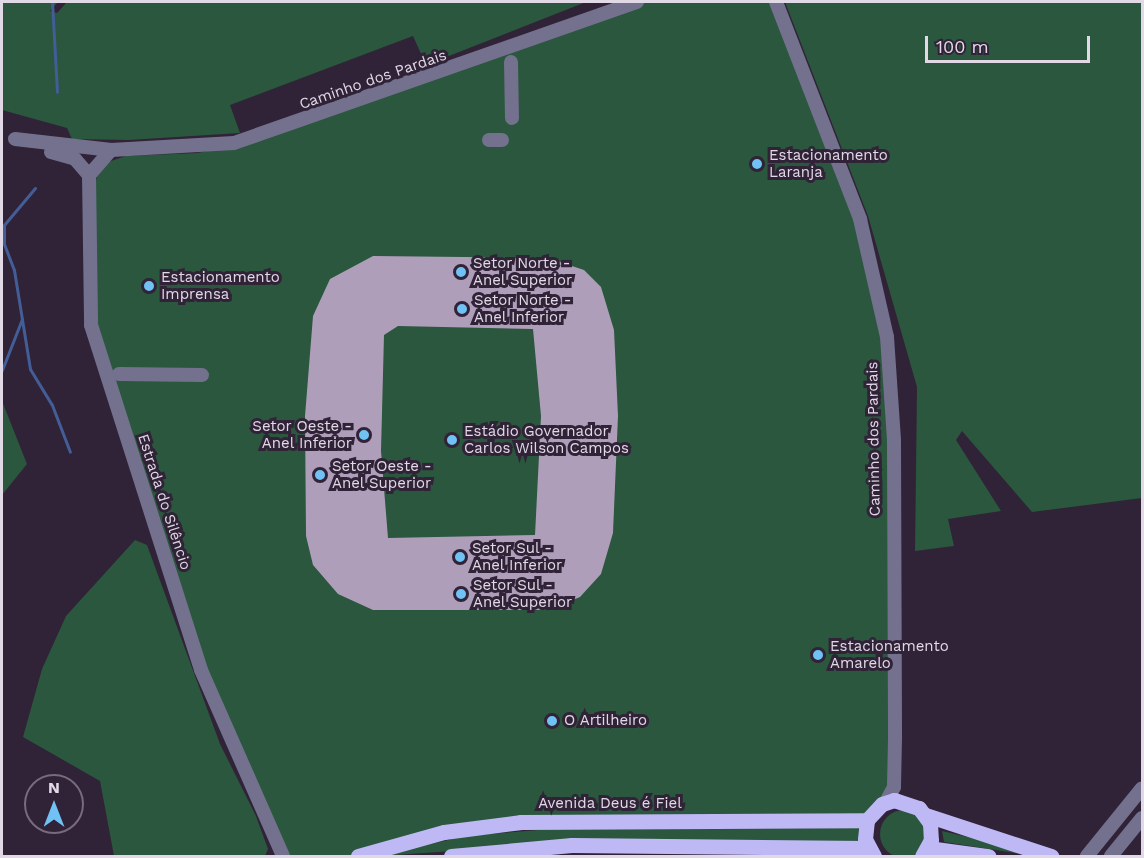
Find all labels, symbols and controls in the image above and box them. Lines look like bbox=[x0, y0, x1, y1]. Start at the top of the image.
scale bar bbox=[928, 24, 1093, 62]
text: 100 m bbox=[936, 36, 989, 57]
street label: Caminho dos Pardais bbox=[297, 46, 449, 114]
place label: Estacionamento Laranja bbox=[769, 146, 888, 181]
marker: Estacionamento Laranja bbox=[750, 157, 764, 171]
place label: Setor Norte - Anel Superior bbox=[473, 254, 573, 289]
marker: Setor Norte - Anel Superior bbox=[454, 265, 468, 279]
place label: Estacionamento Imprensa bbox=[161, 268, 280, 303]
marker: Estacionamento Imprensa bbox=[142, 279, 156, 293]
place label: Setor Norte - Anel Inferior bbox=[474, 291, 572, 326]
marker: Setor Norte - Anel Inferior bbox=[455, 302, 469, 316]
street label: Caminho dos Pardais bbox=[864, 362, 884, 516]
place label: Setor Oeste - Anel Inferior bbox=[252, 417, 352, 452]
place label: Estádio Governador Carlos Wilson Campos bbox=[464, 422, 629, 457]
marker: Setor Oeste - Anel Inferior bbox=[357, 428, 371, 442]
street label: Estrada do Silêncio bbox=[133, 432, 195, 572]
marker: Estádio Governador Carlos Wilson Campos bbox=[445, 433, 459, 447]
place label: Setor Oeste - Anel Superior bbox=[332, 457, 432, 492]
marker: Setor Oeste - Anel Superior bbox=[313, 468, 327, 482]
place label: Setor Sul - Anel Inferior bbox=[472, 539, 563, 574]
marker: Setor Sul - Anel Inferior bbox=[453, 550, 467, 564]
place label: Setor Sul - Anel Superior bbox=[473, 576, 573, 611]
marker: Setor Sul - Anel Superior bbox=[454, 587, 468, 601]
place label: Estacionamento Amarelo bbox=[830, 637, 949, 672]
marker: Estacionamento Amarelo bbox=[811, 648, 825, 662]
place label: O Artilheiro bbox=[564, 712, 648, 730]
marker: O Artilheiro bbox=[545, 714, 559, 728]
north arrow bbox=[24, 774, 84, 834]
text: N bbox=[48, 778, 60, 797]
street label: Avenida Deus é Fiel bbox=[538, 795, 682, 813]

